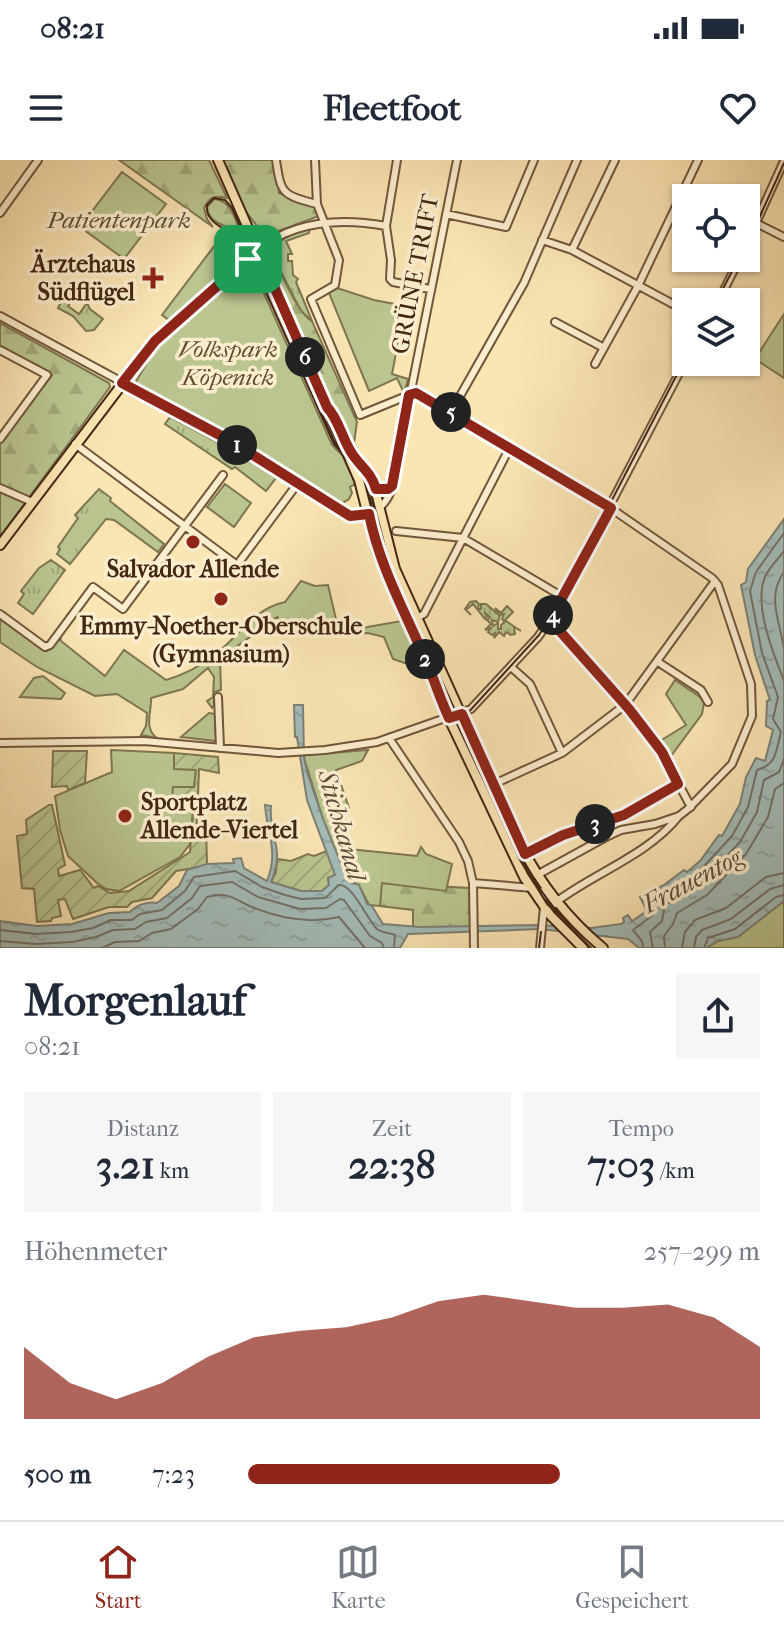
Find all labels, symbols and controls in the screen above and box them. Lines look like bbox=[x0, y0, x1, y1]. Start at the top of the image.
text: 08:21 bbox=[40, 11, 105, 46]
icon: menu bbox=[24, 86, 68, 130]
icon: heart bbox=[716, 86, 760, 130]
text: Fleetfoot bbox=[323, 87, 461, 129]
map controls bbox=[672, 184, 760, 376]
button: locate bbox=[672, 184, 760, 272]
street label: GRÜNE TRIFT bbox=[385, 191, 444, 356]
park label: Patientenpark bbox=[46, 206, 191, 234]
pin bbox=[214, 225, 282, 293]
icon: arrive bbox=[226, 237, 270, 281]
place label: Ärztehaus Südflügel bbox=[29, 248, 135, 306]
marker: Ärztehaus Südflügel bbox=[142, 267, 164, 289]
button: layers bbox=[672, 288, 760, 376]
park label: Volkspark Köpenick bbox=[178, 335, 278, 391]
pin: 6 bbox=[285, 337, 325, 377]
text: 6 bbox=[299, 344, 311, 370]
pin: 5 bbox=[431, 392, 471, 432]
text: 5 bbox=[446, 399, 456, 425]
pin: 1 bbox=[217, 425, 257, 465]
text: 1 bbox=[233, 432, 241, 458]
marker: Salvador Allende bbox=[184, 533, 202, 551]
place label: Salvador Allende bbox=[107, 555, 279, 583]
marker: Emmy-Noether-Oberschule (Gymnasium) bbox=[212, 590, 230, 608]
pin: 4 bbox=[533, 595, 573, 635]
text: 4 bbox=[547, 602, 560, 628]
place label: Emmy-Noether-Oberschule (Gymnasium) bbox=[80, 612, 363, 668]
pin: 2 bbox=[405, 639, 445, 679]
text: 2 bbox=[419, 646, 431, 672]
water label: Stichkanal bbox=[311, 765, 373, 886]
place label: Sportplatz Allende-Viertel bbox=[139, 788, 299, 844]
pin: 3 bbox=[575, 804, 615, 844]
marker: Sportplatz Allende-Viertel bbox=[116, 807, 134, 825]
text: 3 bbox=[590, 811, 600, 837]
water label: Frauentog bbox=[636, 841, 748, 920]
button: share bbox=[676, 974, 760, 1058]
text: Morgenlauf bbox=[24, 975, 247, 1026]
text: 08:21 bbox=[24, 1031, 80, 1062]
text: Distanz bbox=[107, 1116, 179, 1142]
text: Zeit bbox=[372, 1116, 412, 1142]
text: Tempo bbox=[609, 1116, 674, 1142]
text: 3.21 bbox=[96, 1142, 155, 1188]
text: 22:38 bbox=[348, 1142, 436, 1188]
text: 7:03 bbox=[588, 1142, 655, 1188]
text: km bbox=[155, 1158, 189, 1184]
text: /km bbox=[655, 1158, 695, 1184]
text: Höhenmeter bbox=[24, 1236, 167, 1267]
text: 257–299 m bbox=[644, 1236, 760, 1267]
text: 500 m bbox=[24, 1459, 91, 1490]
text: 7:23 bbox=[152, 1459, 195, 1490]
tab: Start bbox=[95, 1540, 142, 1614]
tab: Karte bbox=[331, 1540, 386, 1614]
tab: Gespeichert bbox=[575, 1540, 689, 1614]

